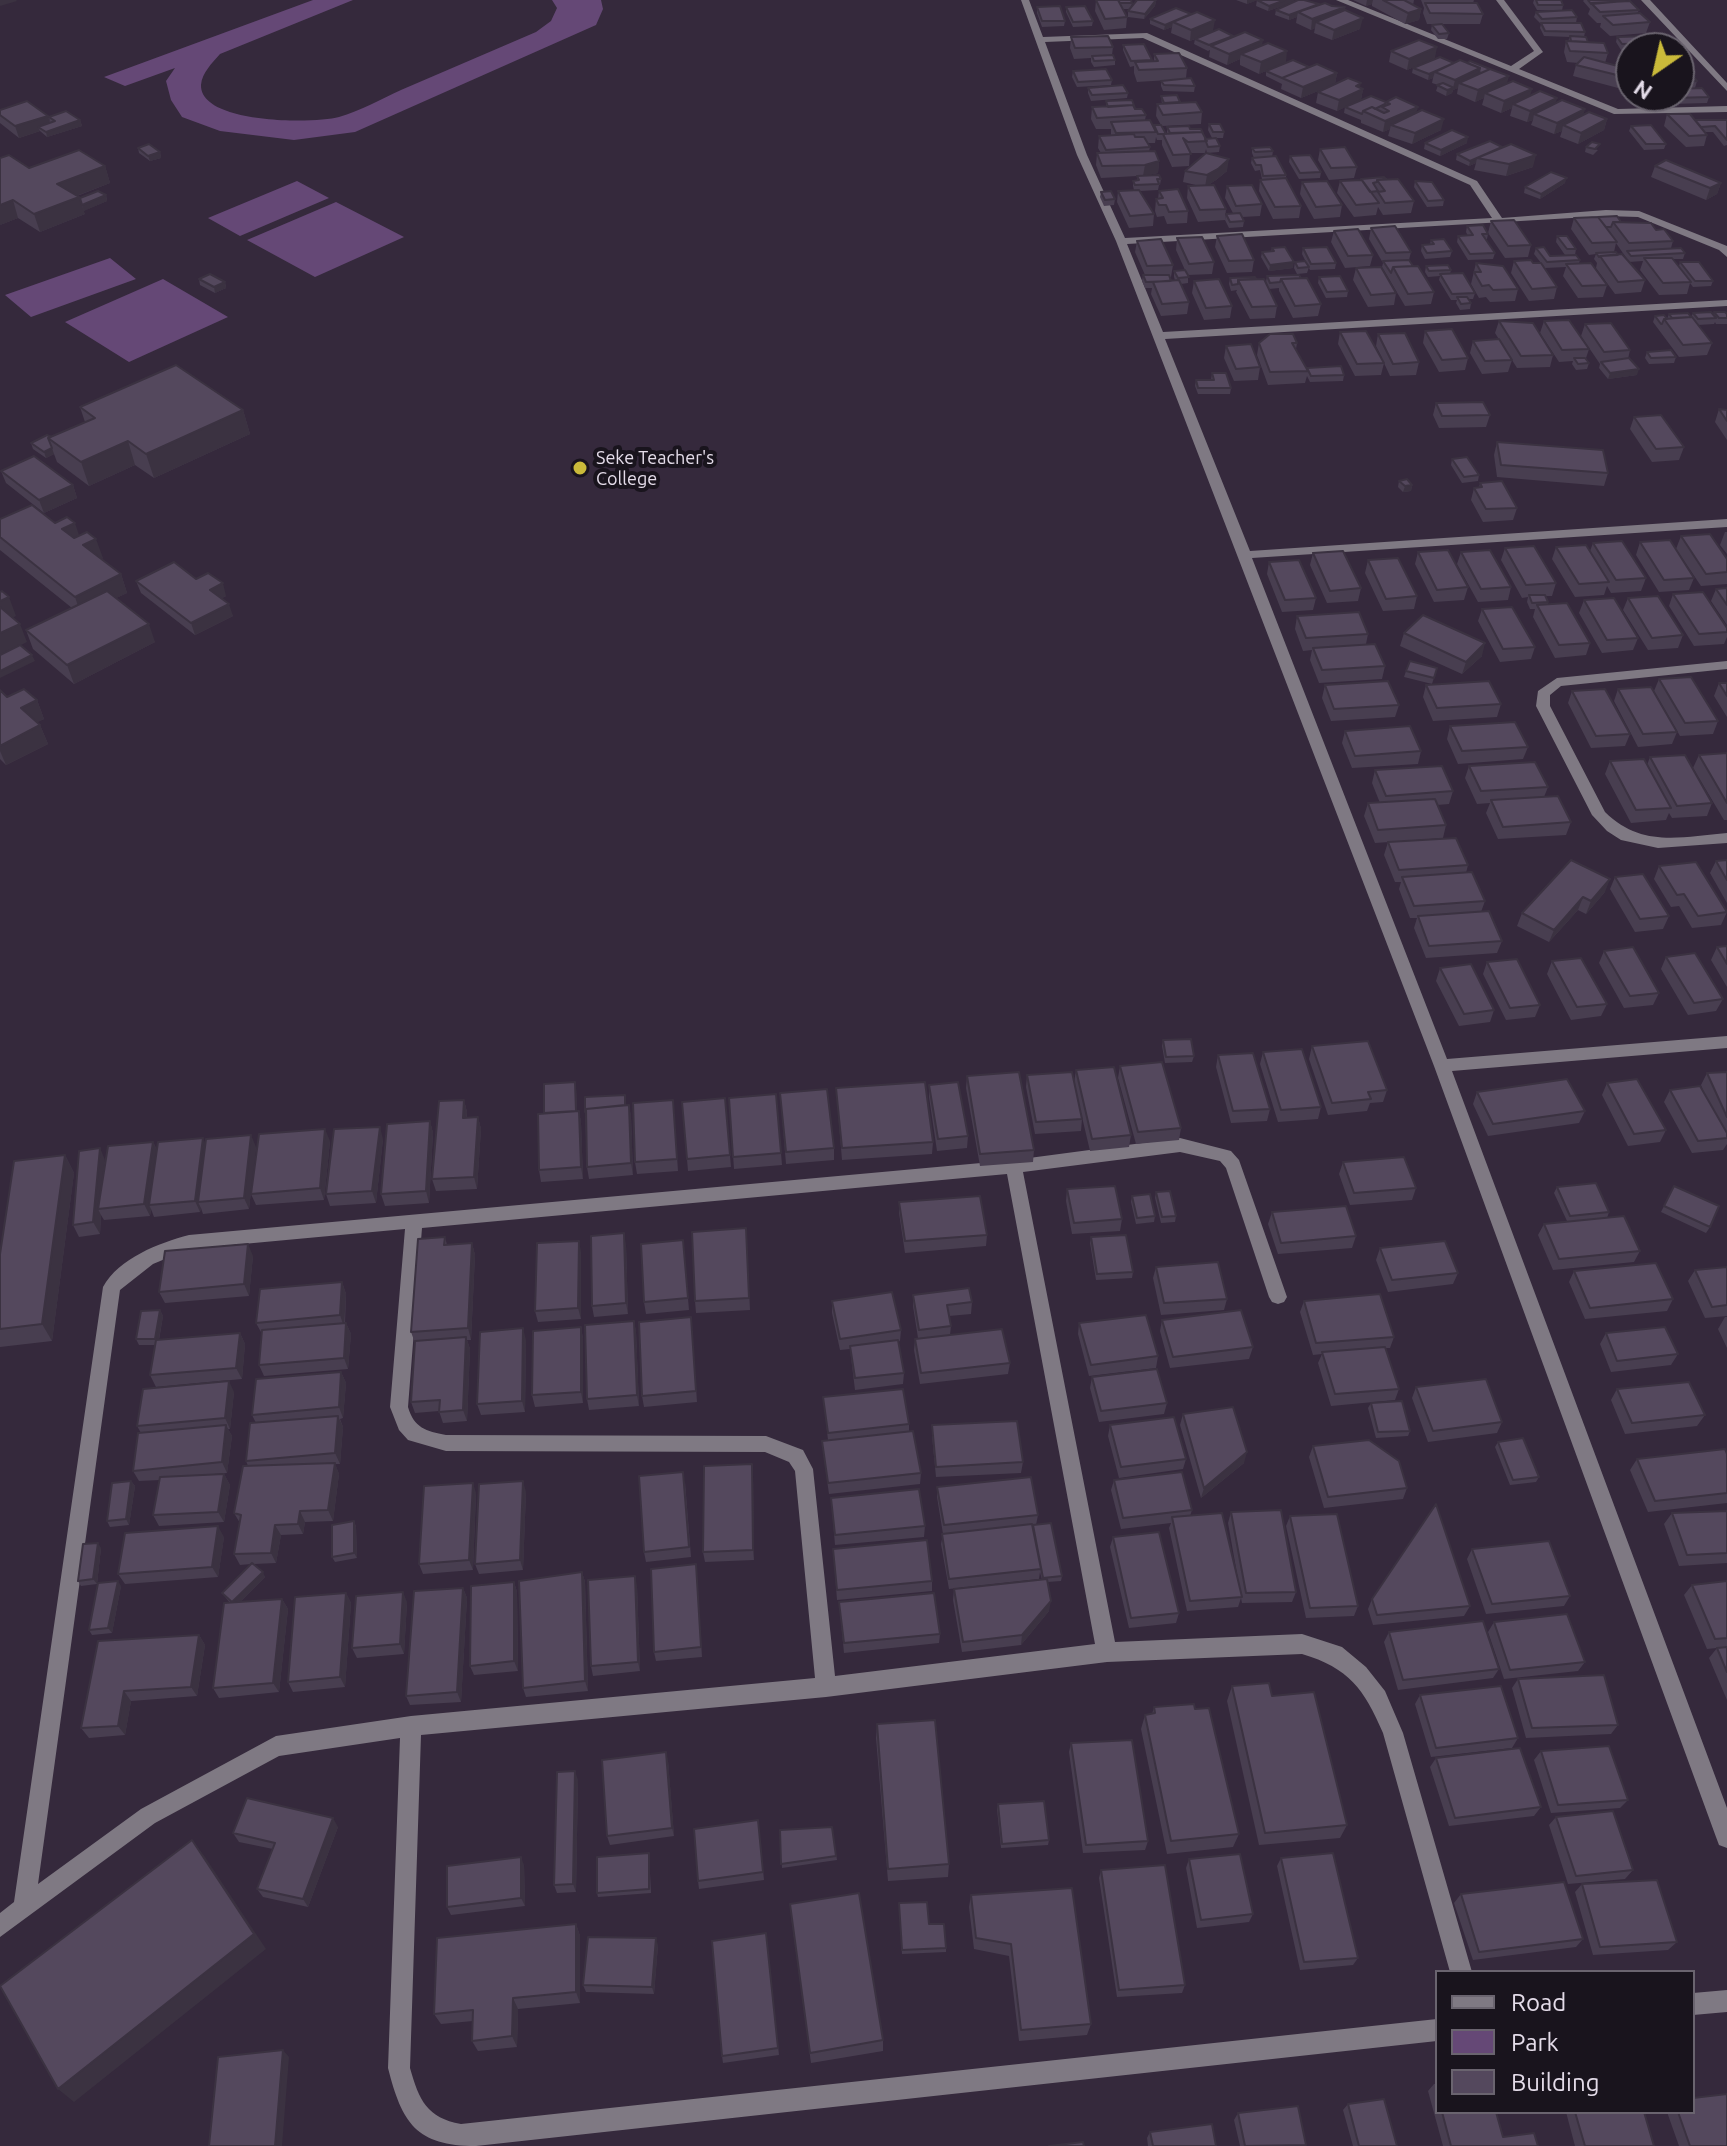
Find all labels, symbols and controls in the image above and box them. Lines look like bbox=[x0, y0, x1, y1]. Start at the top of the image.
north arrow bbox=[1615, 32, 1695, 112]
text: N bbox=[1629, 76, 1656, 106]
place label: Seke Teacher's College bbox=[596, 447, 714, 490]
marker: Seke Teacher's College bbox=[571, 459, 589, 477]
legend bbox=[1435, 1970, 1695, 2114]
text: Road bbox=[1511, 1989, 1566, 2016]
text: Park bbox=[1511, 2029, 1559, 2056]
text: Building bbox=[1511, 2069, 1599, 2096]

